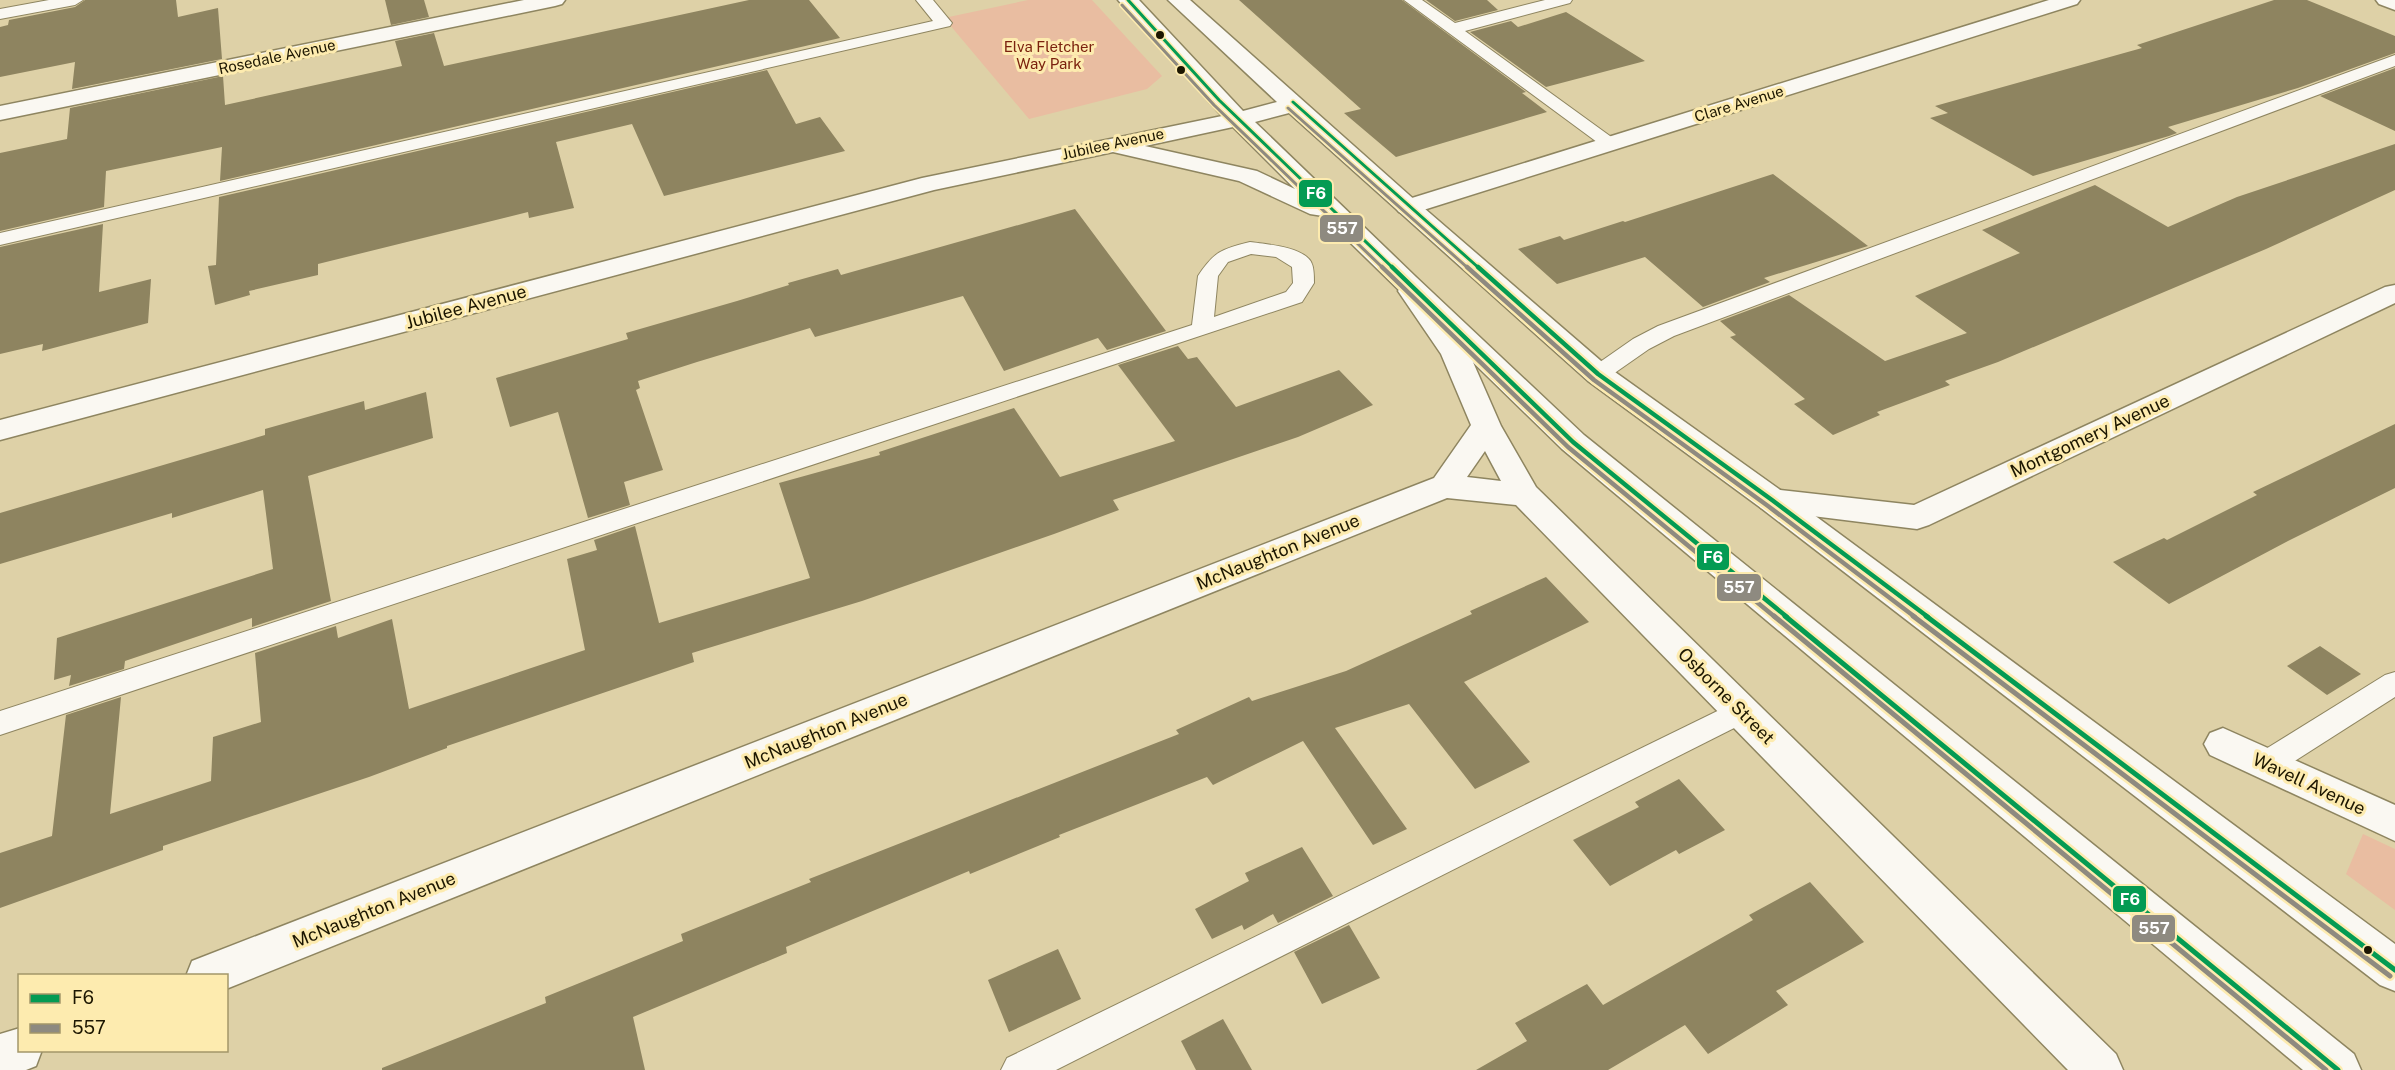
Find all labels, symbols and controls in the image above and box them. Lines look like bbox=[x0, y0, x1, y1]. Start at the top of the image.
unlabelled marker bbox=[1154, 29, 1166, 41]
street label: Rosedale Avenue bbox=[217, 36, 337, 77]
park label: Elva Fletcher Way Park bbox=[1004, 38, 1094, 72]
unlabelled marker bbox=[1175, 64, 1187, 76]
street label: Clare Avenue bbox=[1692, 82, 1786, 125]
street label: Jubilee Avenue bbox=[1060, 124, 1165, 163]
line badge: F6 bbox=[1298, 179, 1333, 208]
text: F6 bbox=[1306, 184, 1326, 203]
line badge: 557 bbox=[1319, 214, 1364, 243]
text: 557 bbox=[1326, 219, 1358, 238]
street label: Jubilee Avenue bbox=[403, 280, 529, 333]
street label: Montgomery Avenue bbox=[2007, 389, 2173, 482]
street label: McNaughton Avenue bbox=[1193, 509, 1362, 594]
line badge: F6 bbox=[1696, 543, 1730, 571]
text: F6 bbox=[1703, 548, 1723, 567]
line badge: 557 bbox=[1716, 573, 1762, 602]
text: 557 bbox=[1723, 578, 1755, 597]
street label: Osborne Street bbox=[1674, 643, 1779, 748]
street label: McNaughton Avenue bbox=[741, 688, 910, 773]
street label: Wavell Avenue bbox=[2250, 748, 2369, 819]
street label: McNaughton Avenue bbox=[289, 867, 458, 952]
line badge: F6 bbox=[2112, 885, 2147, 913]
text: F6 bbox=[2120, 890, 2140, 909]
line badge: 557 bbox=[2131, 914, 2176, 943]
text: 557 bbox=[2138, 919, 2170, 938]
unlabelled marker bbox=[2362, 944, 2374, 956]
legend bbox=[18, 974, 228, 1052]
text: F6 bbox=[72, 987, 94, 1008]
text: 557 bbox=[72, 1017, 106, 1038]

